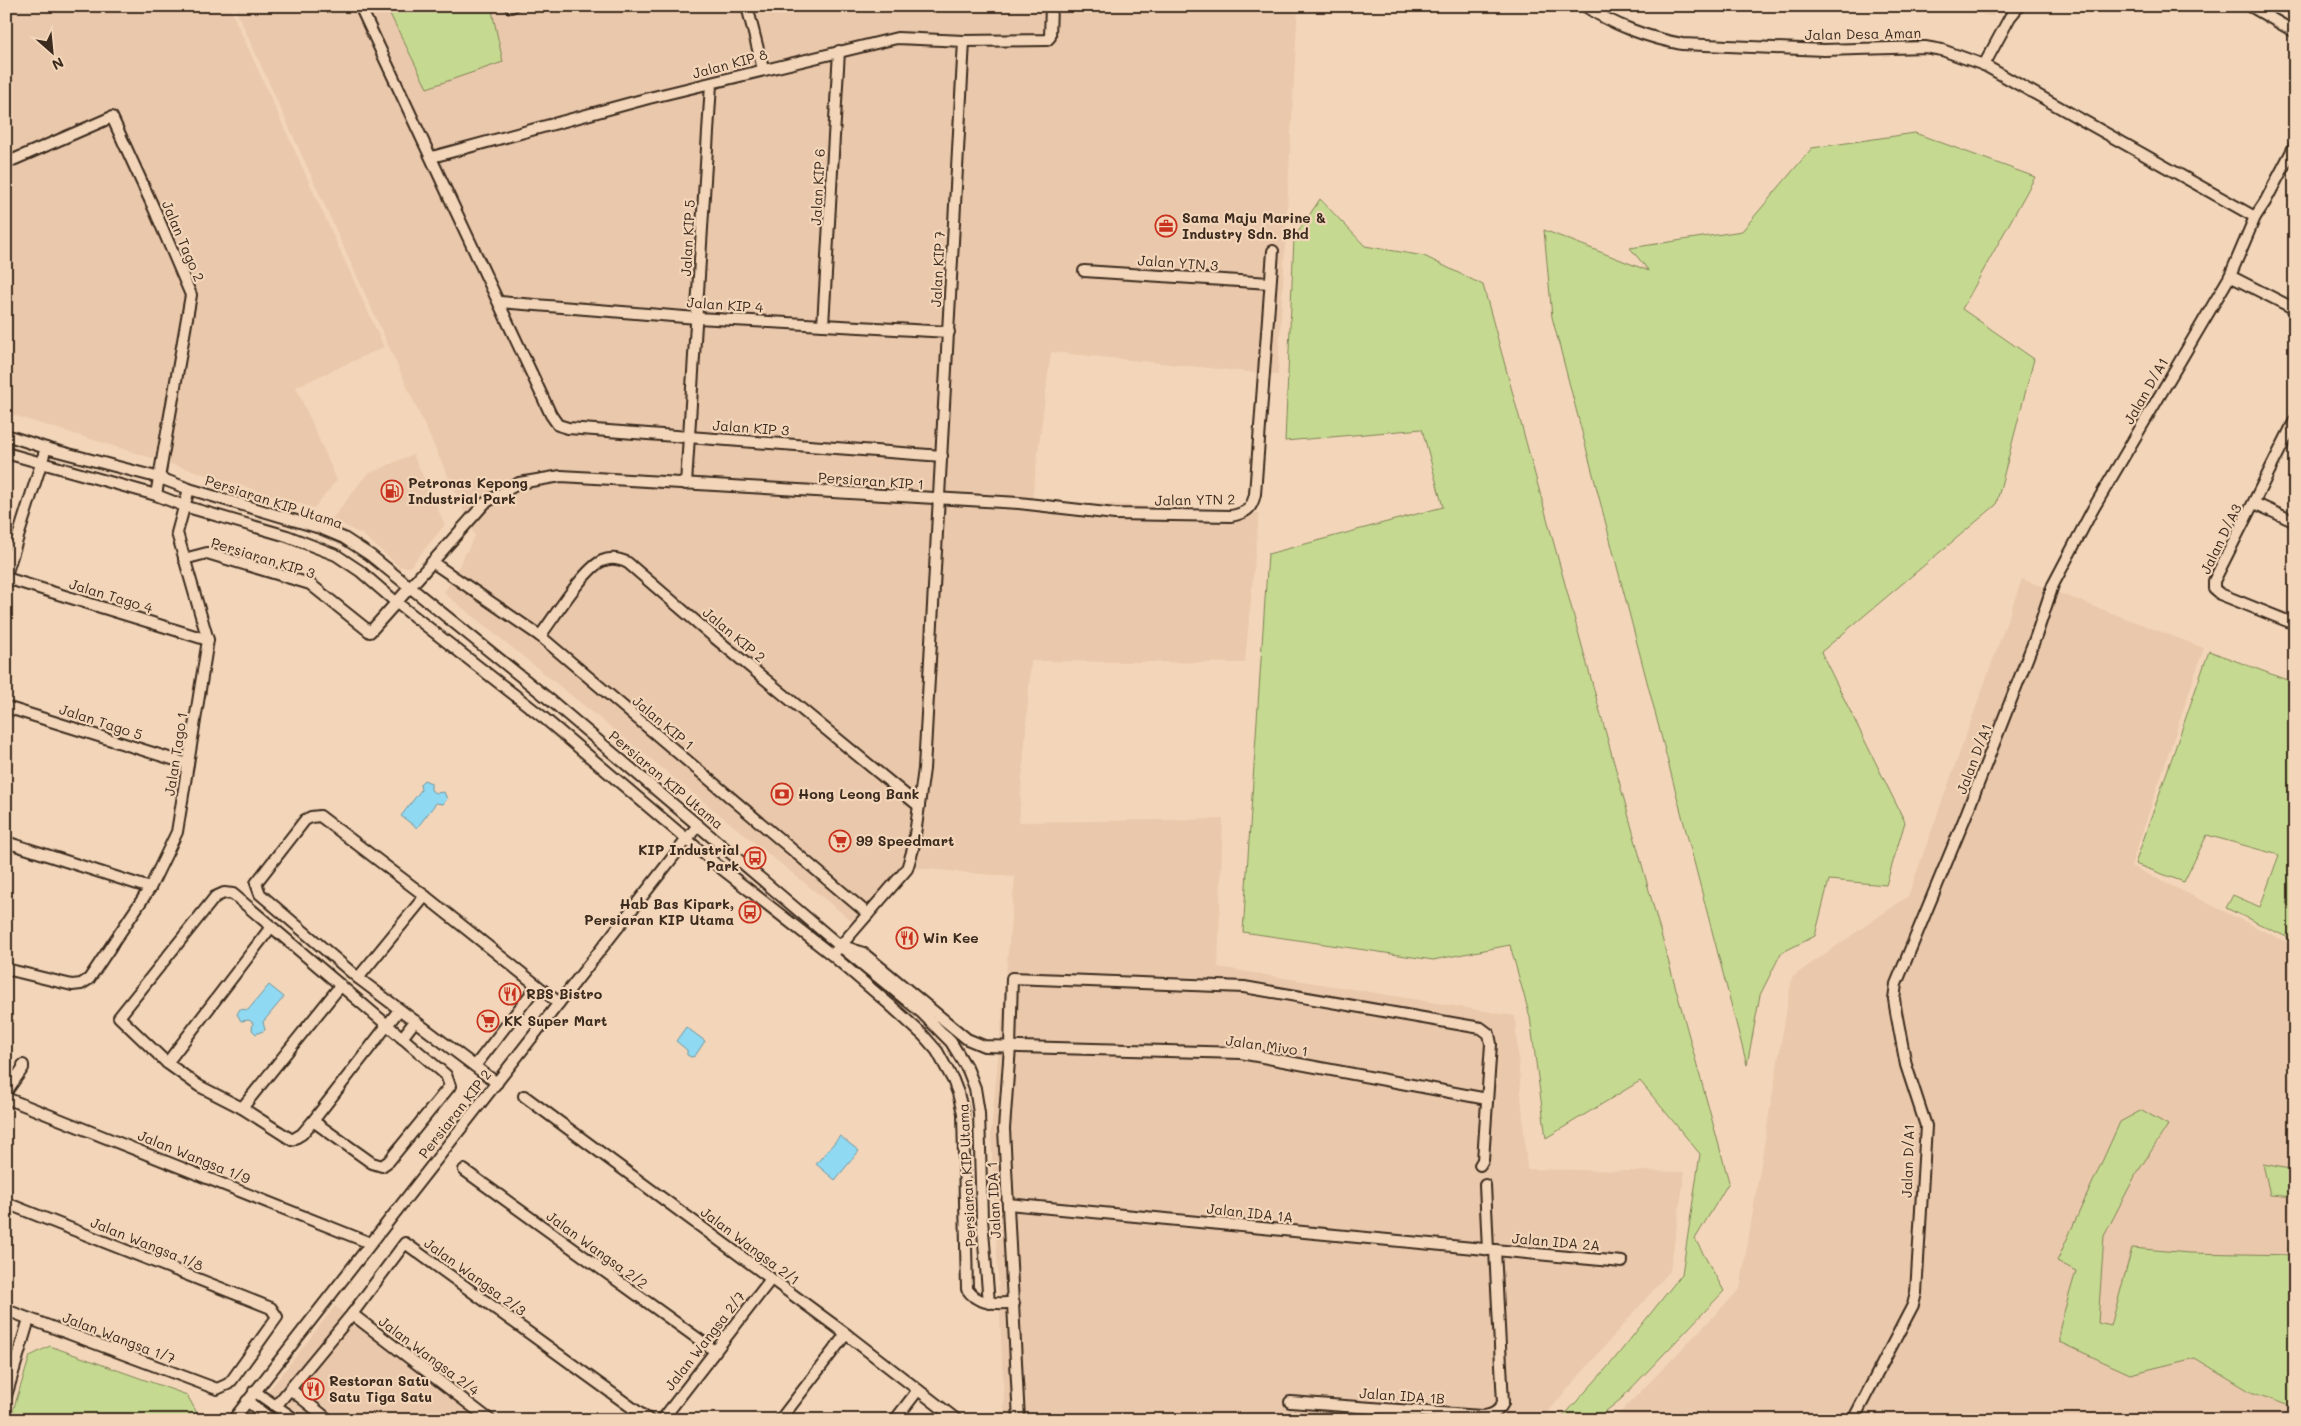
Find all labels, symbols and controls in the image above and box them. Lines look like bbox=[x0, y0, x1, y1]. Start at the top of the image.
street label: Jalan Desa Aman bbox=[1805, 23, 1921, 44]
north arrow bbox=[28, 28, 78, 78]
street label: Jalan KIP 8 bbox=[690, 44, 770, 83]
text: N bbox=[49, 53, 67, 75]
street label: Jalan KIP 6 bbox=[806, 148, 829, 226]
street label: Jalan Tago 2 bbox=[158, 197, 209, 284]
street label: Jalan KIP 5 bbox=[676, 199, 699, 277]
place label: Sama Maju Marine & Industry Sdn. Bhd bbox=[1182, 208, 1326, 243]
office icon: Sama Maju Marine & Industry Sdn. Bhd bbox=[1154, 214, 1178, 238]
street label: Jalan KIP 7 bbox=[926, 230, 949, 308]
street label: Jalan YTN 3 bbox=[1137, 250, 1219, 275]
street label: Jalan KIP 4 bbox=[686, 292, 765, 317]
street label: Jalan D/A1 bbox=[2119, 354, 2172, 427]
street label: Jalan KIP 3 bbox=[712, 415, 790, 440]
street label: Persiaran KIP 1 bbox=[818, 467, 925, 494]
street label: Persiaran KIP Utama bbox=[203, 470, 345, 533]
place label: Petronas Kepong Industrial Park bbox=[408, 473, 528, 508]
fuel station icon: Petronas Kepong Industrial Park bbox=[380, 479, 404, 503]
street label: Jalan YTN 2 bbox=[1155, 489, 1235, 510]
street label: Jalan D/A3 bbox=[2195, 501, 2246, 577]
street label: Persiaran KIP 3 bbox=[209, 533, 318, 582]
street label: Jalan Tago 4 bbox=[67, 574, 156, 617]
street label: Jalan KIP 2 bbox=[699, 603, 770, 666]
street label: Jalan KIP 1 bbox=[629, 691, 698, 754]
street label: Jalan Tago 5 bbox=[57, 699, 145, 744]
street label: Jalan Tago 1 bbox=[160, 711, 192, 797]
street label: Jalan D/A1 bbox=[1951, 721, 1996, 797]
street label: Persiaran KIP Utama bbox=[605, 726, 728, 833]
bank icon: Hong Leong Bank bbox=[770, 782, 794, 806]
place label: Hong Leong Bank bbox=[798, 784, 919, 803]
supermarket icon: 99 Speedmart bbox=[828, 829, 852, 853]
place label: 99 Speedmart bbox=[856, 831, 954, 850]
place label: KIP Industrial Park bbox=[638, 840, 739, 875]
bus stop icon: KIP Industrial Park bbox=[743, 846, 767, 870]
place label: Hab Bas Kipark, Persiaran KIP Utama bbox=[584, 894, 734, 929]
bus stop icon: Hab Bas Kipark, Persiaran KIP Utama bbox=[738, 900, 762, 924]
restaurant icon: Win Kee bbox=[895, 926, 919, 950]
place label: Win Kee bbox=[923, 928, 979, 947]
restaurant icon: RBS Bistro bbox=[498, 982, 522, 1006]
place label: RBS Bistro bbox=[526, 984, 603, 1003]
supermarket icon: KK Super Mart bbox=[476, 1009, 500, 1033]
place label: KK Super Mart bbox=[504, 1011, 607, 1030]
street label: Jalan Mivo 1 bbox=[1225, 1030, 1309, 1061]
street label: Persiaran KIP 2 bbox=[414, 1065, 495, 1162]
street label: Persiaran KIP Utama bbox=[953, 1103, 980, 1247]
street label: Jalan D/A1 bbox=[1897, 1124, 1918, 1198]
street label: Jalan Wangsa 1/9 bbox=[135, 1125, 253, 1188]
street label: Jalan IDA 1 bbox=[982, 1161, 1005, 1239]
street label: Jalan IDA 1A bbox=[1206, 1199, 1294, 1226]
street label: Jalan Wangsa 2/1 bbox=[697, 1202, 804, 1289]
street label: Jalan Wangsa 2/2 bbox=[543, 1206, 652, 1293]
street label: Jalan Wangsa 1/8 bbox=[88, 1212, 206, 1275]
street label: Jalan IDA 2A bbox=[1511, 1228, 1601, 1255]
street label: Jalan Wangsa 2/3 bbox=[421, 1233, 530, 1320]
street label: Jalan Wangsa 2/7 bbox=[660, 1287, 749, 1394]
street label: Jalan Wangsa 1/7 bbox=[60, 1307, 178, 1368]
street label: Jalan Wangsa 2/4 bbox=[375, 1312, 484, 1400]
place label: Restoran Satu Satu Tiga Satu bbox=[329, 1371, 432, 1406]
restaurant icon: Restoran Satu Satu Tiga Satu bbox=[301, 1377, 325, 1401]
street label: Jalan IDA 1B bbox=[1359, 1383, 1445, 1408]

